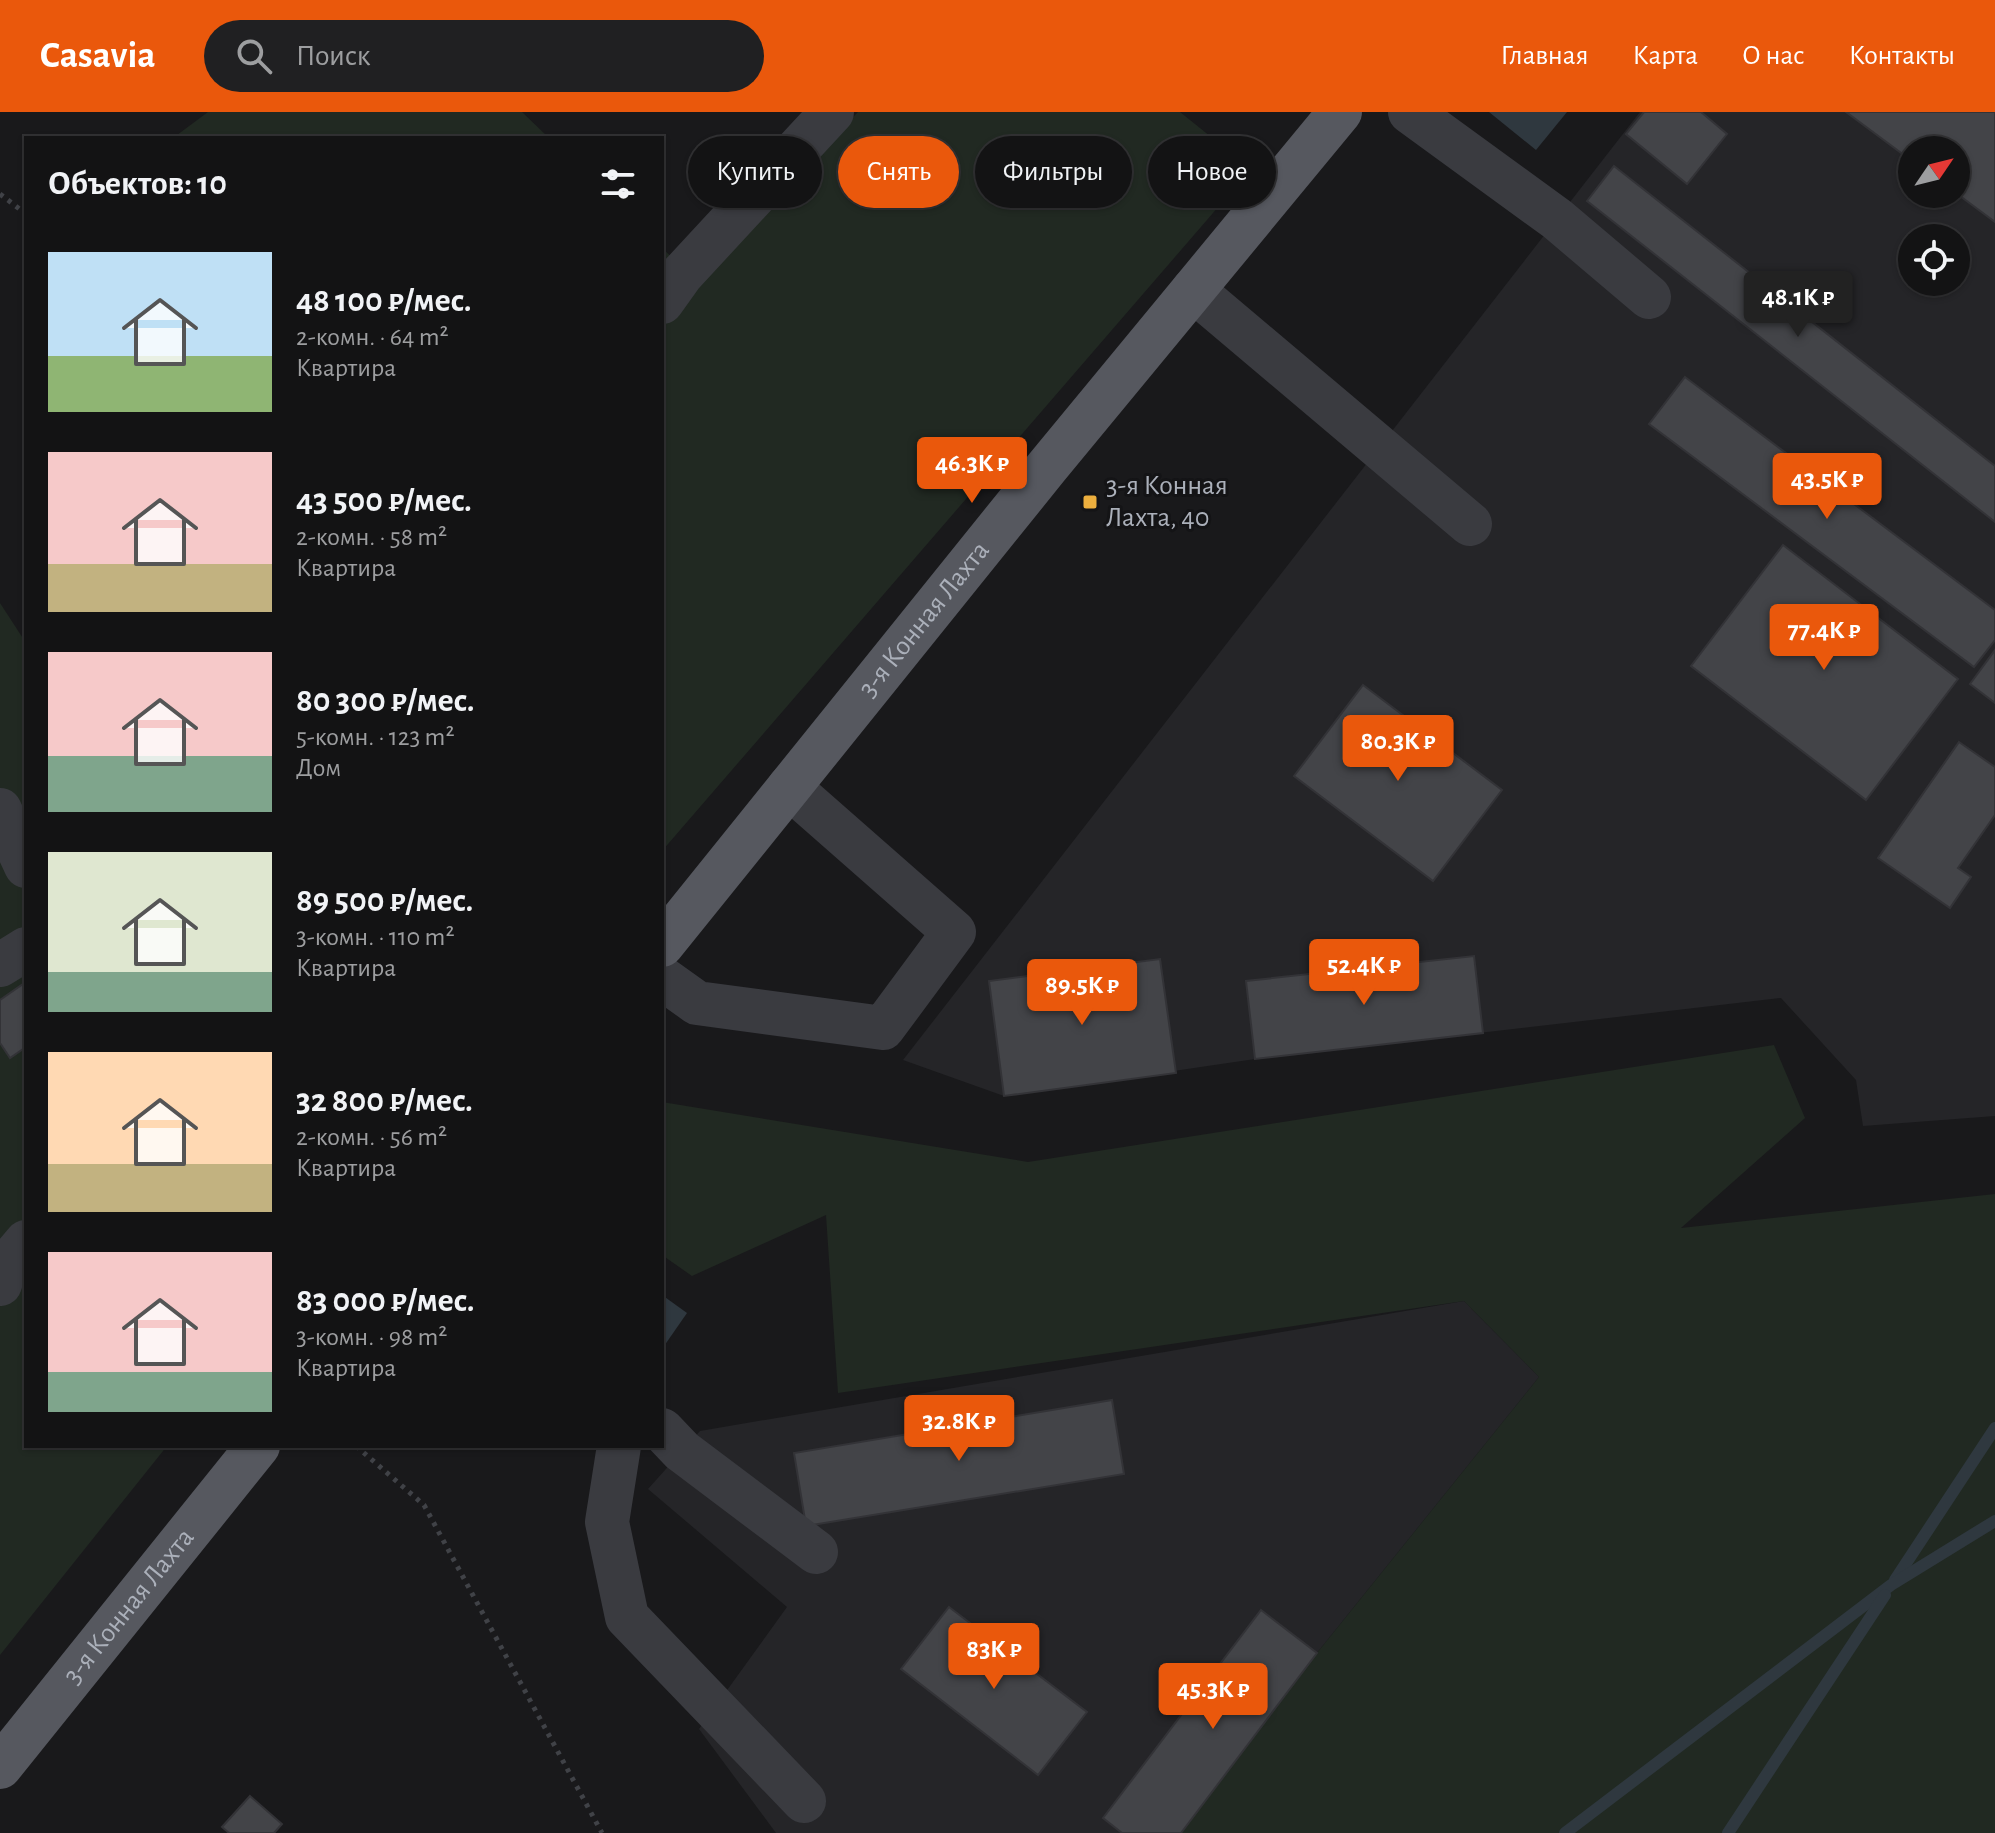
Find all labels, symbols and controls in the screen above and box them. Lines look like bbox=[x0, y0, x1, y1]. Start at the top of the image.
search box bbox=[204, 20, 764, 92]
icon: search bbox=[232, 34, 276, 78]
text: Casavia bbox=[40, 37, 156, 75]
text: Поиск bbox=[296, 41, 371, 71]
text: Главная bbox=[1500, 42, 1588, 70]
text: Карта bbox=[1632, 42, 1698, 70]
text: О нас bbox=[1742, 42, 1805, 70]
text: Контакты bbox=[1849, 42, 1955, 70]
chip: Купить bbox=[688, 136, 822, 208]
chip: Снять bbox=[838, 136, 959, 208]
chip: Фильтры bbox=[975, 136, 1132, 208]
chip: Новое bbox=[1148, 136, 1276, 208]
north arrow bbox=[1898, 136, 1970, 208]
map controls bbox=[1898, 136, 1970, 296]
icon: filters bbox=[596, 162, 640, 206]
text: Объектов: 10 bbox=[48, 167, 227, 201]
button: locate bbox=[1898, 224, 1970, 296]
pin: 48.1K ₽ bbox=[1724, 271, 1872, 339]
icon: home bbox=[112, 284, 208, 380]
text: 48 100 ₽/мес. bbox=[296, 284, 472, 318]
text: 48.1K ₽ bbox=[1762, 284, 1834, 310]
text: 2-комн. · 64 m² bbox=[296, 324, 449, 350]
text: Квартира bbox=[296, 355, 396, 381]
pin: 46.3K ₽ bbox=[898, 437, 1046, 505]
text: 46.3K ₽ bbox=[935, 450, 1009, 476]
pin: 43.5K ₽ bbox=[1753, 453, 1901, 521]
text: 43.5K ₽ bbox=[1791, 466, 1863, 492]
place label: 3-я Конная Лахта, 40 bbox=[1106, 472, 1228, 532]
icon: home bbox=[112, 484, 208, 580]
text: 43 500 ₽/мес. bbox=[296, 484, 472, 518]
marker: 3-я Конная Лахта, 40 bbox=[1081, 493, 1099, 511]
text: 2-комн. · 58 m² bbox=[296, 524, 447, 550]
street label: 3-я Конная Лахта bbox=[854, 536, 995, 702]
text: Квартира bbox=[296, 555, 396, 581]
pin: 77.4K ₽ bbox=[1750, 604, 1898, 672]
text: 77.4K ₽ bbox=[1788, 617, 1860, 643]
icon: home bbox=[112, 684, 208, 780]
text: 80 300 ₽/мес. bbox=[296, 684, 475, 718]
pin: 80.3K ₽ bbox=[1324, 715, 1472, 783]
text: 5-комн. · 123 m² bbox=[296, 724, 455, 750]
text: 80.3K ₽ bbox=[1361, 728, 1435, 754]
text: Дом bbox=[296, 755, 341, 781]
icon: home bbox=[112, 884, 208, 980]
text: 89 500 ₽/мес. bbox=[296, 884, 473, 918]
text: 3-комн. · 110 m² bbox=[296, 924, 454, 950]
pin: 52.4K ₽ bbox=[1290, 939, 1438, 1007]
text: 52.4K ₽ bbox=[1327, 952, 1401, 978]
text: Квартира bbox=[296, 955, 396, 981]
pin: 89.5K ₽ bbox=[1008, 959, 1156, 1027]
text: 89.5K ₽ bbox=[1045, 972, 1119, 998]
icon: home bbox=[112, 1084, 208, 1180]
text: 32 800 ₽/мес. bbox=[296, 1084, 473, 1118]
text: 2-комн. · 56 m² bbox=[296, 1124, 447, 1150]
text: Квартира bbox=[296, 1155, 396, 1181]
icon: home bbox=[112, 1284, 208, 1380]
text: 83 000 ₽/мес. bbox=[296, 1284, 475, 1318]
text: 3-комн. · 98 m² bbox=[296, 1324, 447, 1350]
text: Квартира bbox=[296, 1355, 396, 1381]
pin: 32.8K ₽ bbox=[885, 1395, 1033, 1463]
text: 32.8K ₽ bbox=[922, 1408, 996, 1434]
street label: 3-я Конная Лахта bbox=[58, 1523, 200, 1689]
pin: 83K ₽ bbox=[938, 1623, 1050, 1691]
text: 83K ₽ bbox=[966, 1636, 1022, 1662]
pin: 45.3K ₽ bbox=[1139, 1663, 1287, 1731]
text: 45.3K ₽ bbox=[1177, 1676, 1249, 1702]

